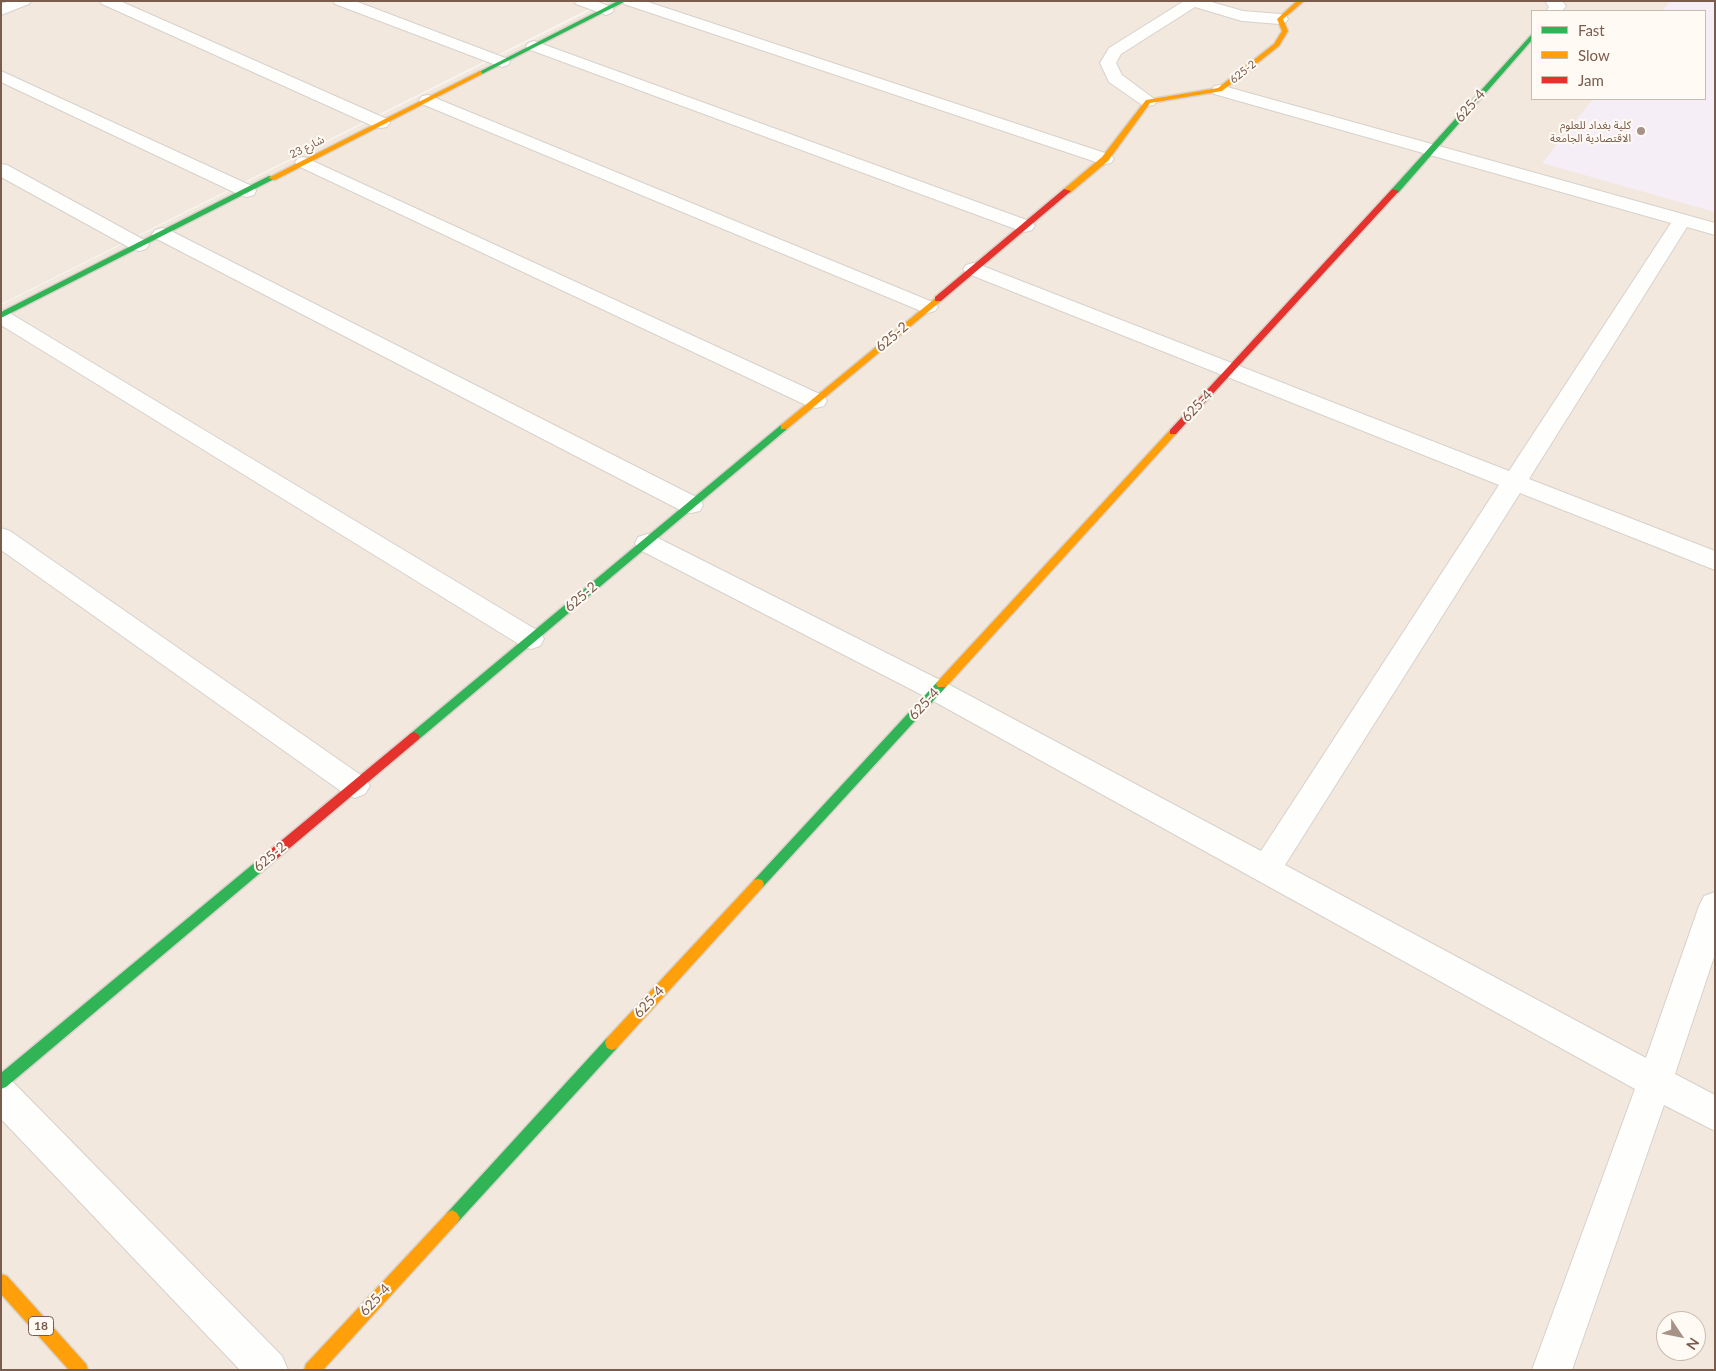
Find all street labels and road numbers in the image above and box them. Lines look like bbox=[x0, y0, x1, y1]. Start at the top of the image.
street label: 625-2 bbox=[1227, 58, 1259, 86]
street label: 625-4 bbox=[1451, 86, 1489, 126]
street label: شارع 23 bbox=[288, 133, 326, 161]
street label: 625-2 bbox=[872, 318, 912, 356]
street label: 625-4 bbox=[1178, 386, 1216, 426]
street label: 625-2 bbox=[561, 578, 601, 616]
street label: 625-4 bbox=[905, 684, 943, 724]
street label: 625-2 bbox=[250, 838, 290, 876]
street label: 625-4 bbox=[630, 982, 668, 1022]
street label: 625-4 bbox=[356, 1280, 394, 1320]
road number: 18 bbox=[28, 1316, 54, 1335]

